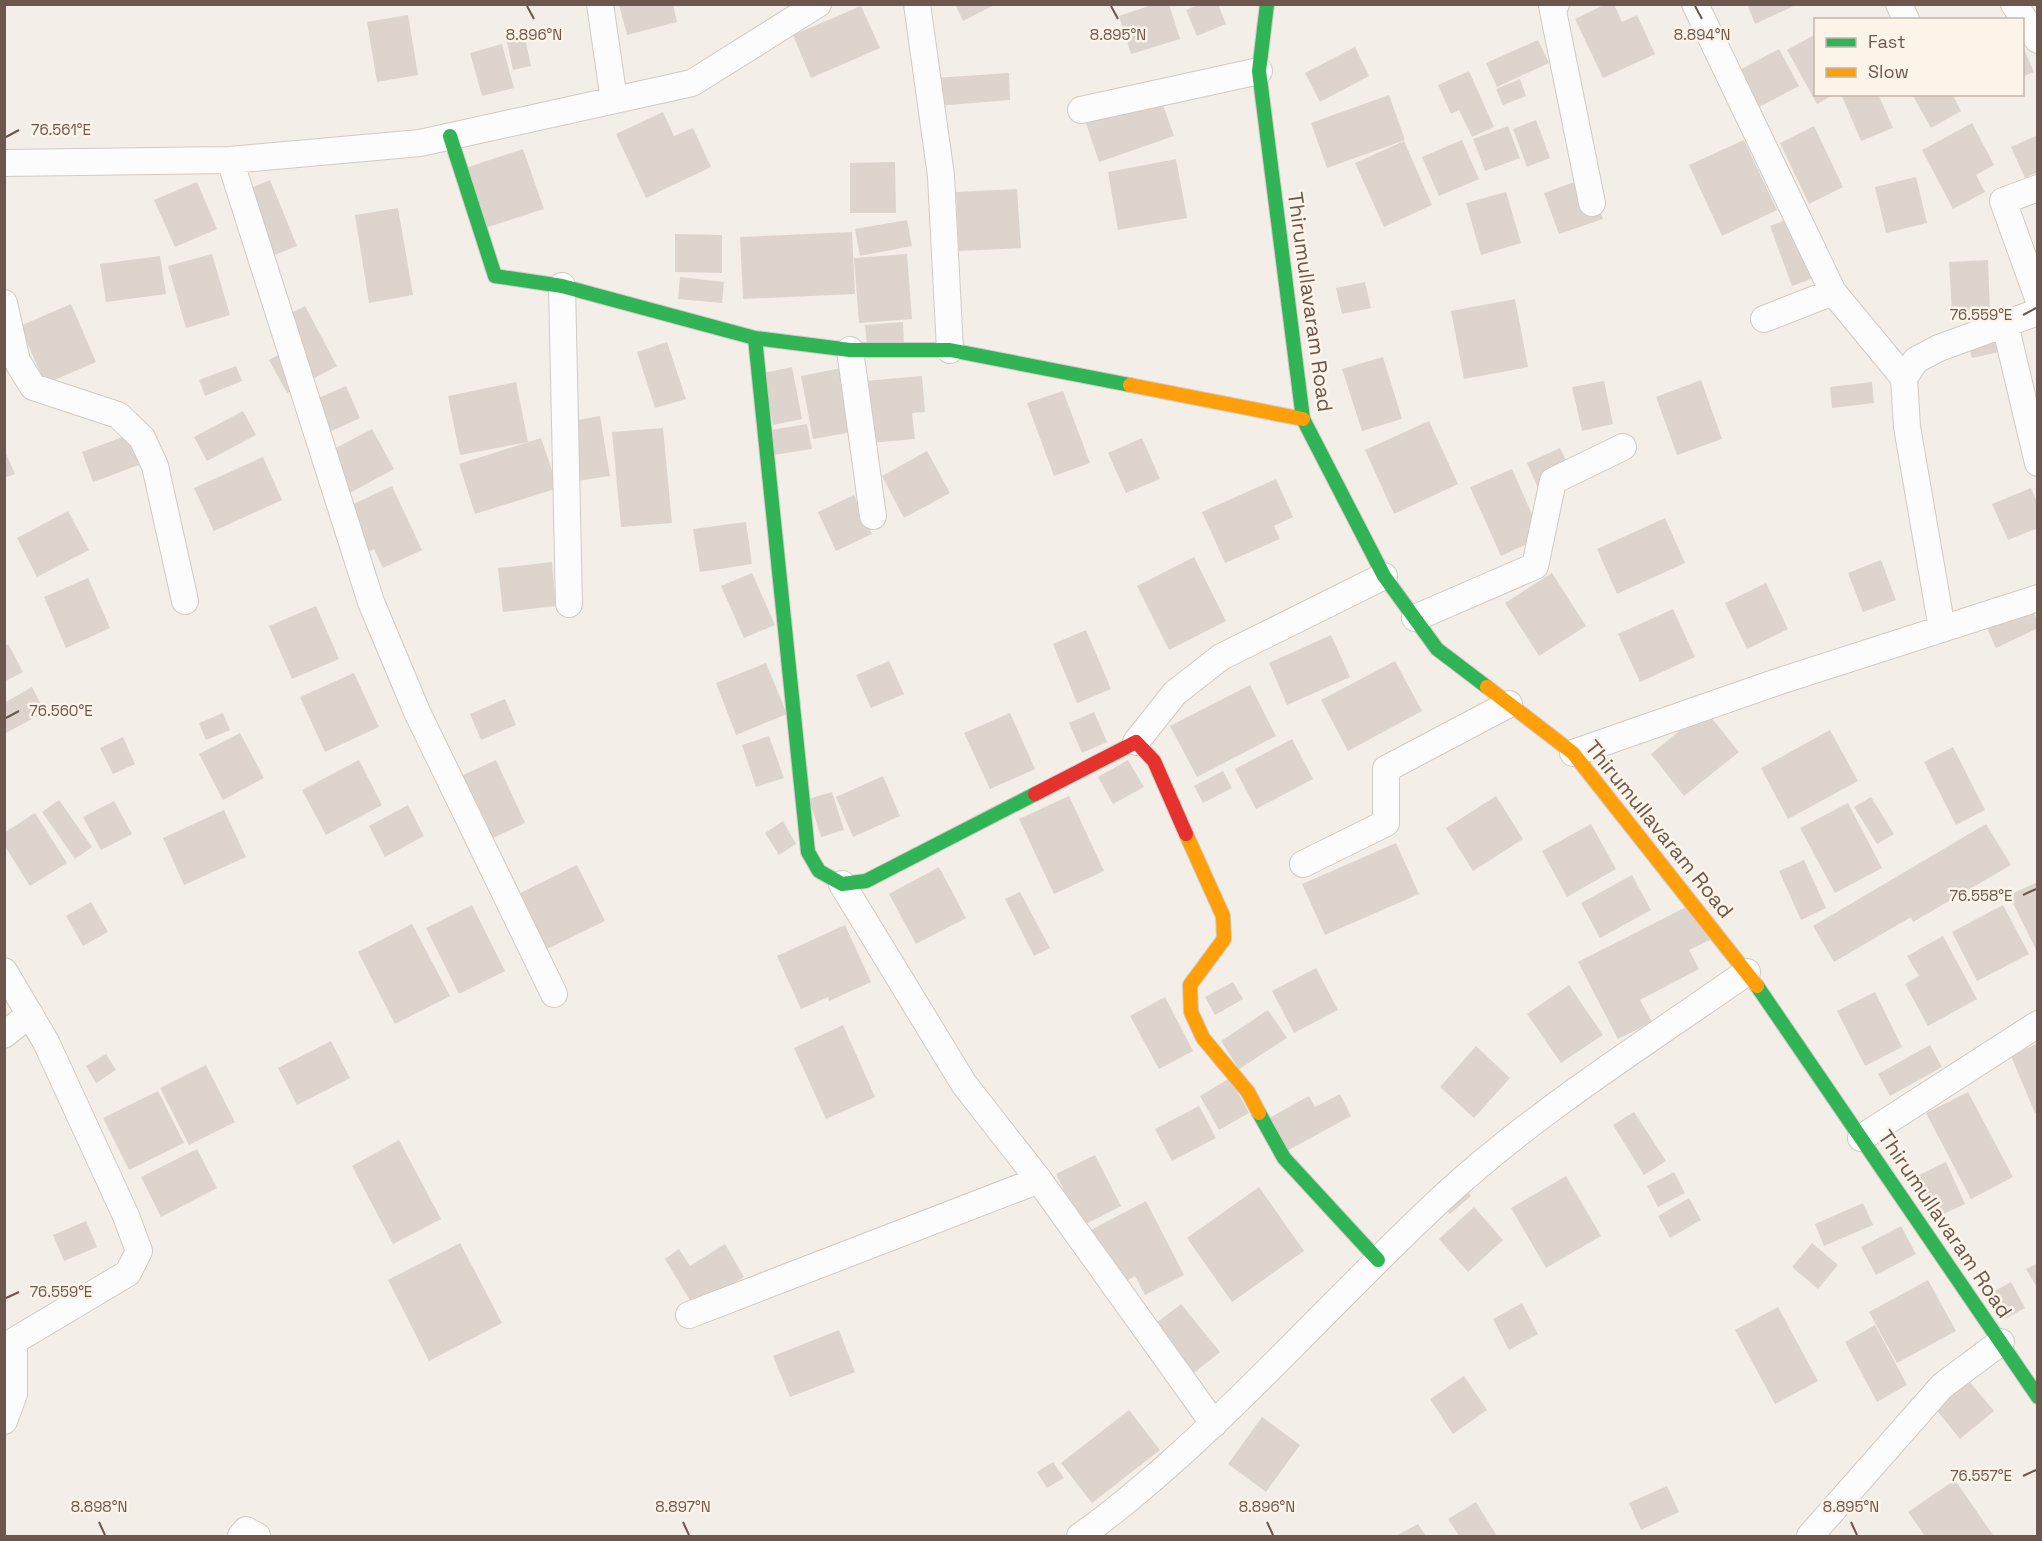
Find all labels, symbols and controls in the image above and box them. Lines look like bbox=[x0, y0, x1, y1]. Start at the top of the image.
legend bbox=[1814, 18, 2024, 96]
text: 8.896°N bbox=[506, 25, 562, 44]
text: 8.895°N bbox=[1090, 25, 1146, 44]
text: 8.894°N bbox=[1674, 25, 1730, 44]
text: Fast bbox=[1868, 30, 1905, 53]
text: Slow bbox=[1868, 60, 1909, 83]
text: 76.561°E bbox=[31, 120, 91, 139]
street label: Thirumullavaram Road bbox=[1282, 190, 1339, 413]
text: 76.559°E bbox=[1950, 305, 2012, 324]
text: 76.560°E bbox=[29, 701, 93, 720]
street label: Thirumullavaram Road bbox=[1579, 734, 1740, 923]
text: 76.558°E bbox=[1950, 886, 2012, 905]
street label: Thirumullavaram Road bbox=[1872, 1124, 2019, 1323]
text: 76.559°E bbox=[30, 1282, 92, 1301]
text: 76.557°E bbox=[1950, 1466, 2012, 1485]
text: 8.898°N bbox=[71, 1497, 127, 1516]
text: 8.897°N bbox=[655, 1497, 711, 1516]
text: 8.896°N bbox=[1239, 1497, 1295, 1516]
text: 8.895°N bbox=[1823, 1497, 1879, 1516]

